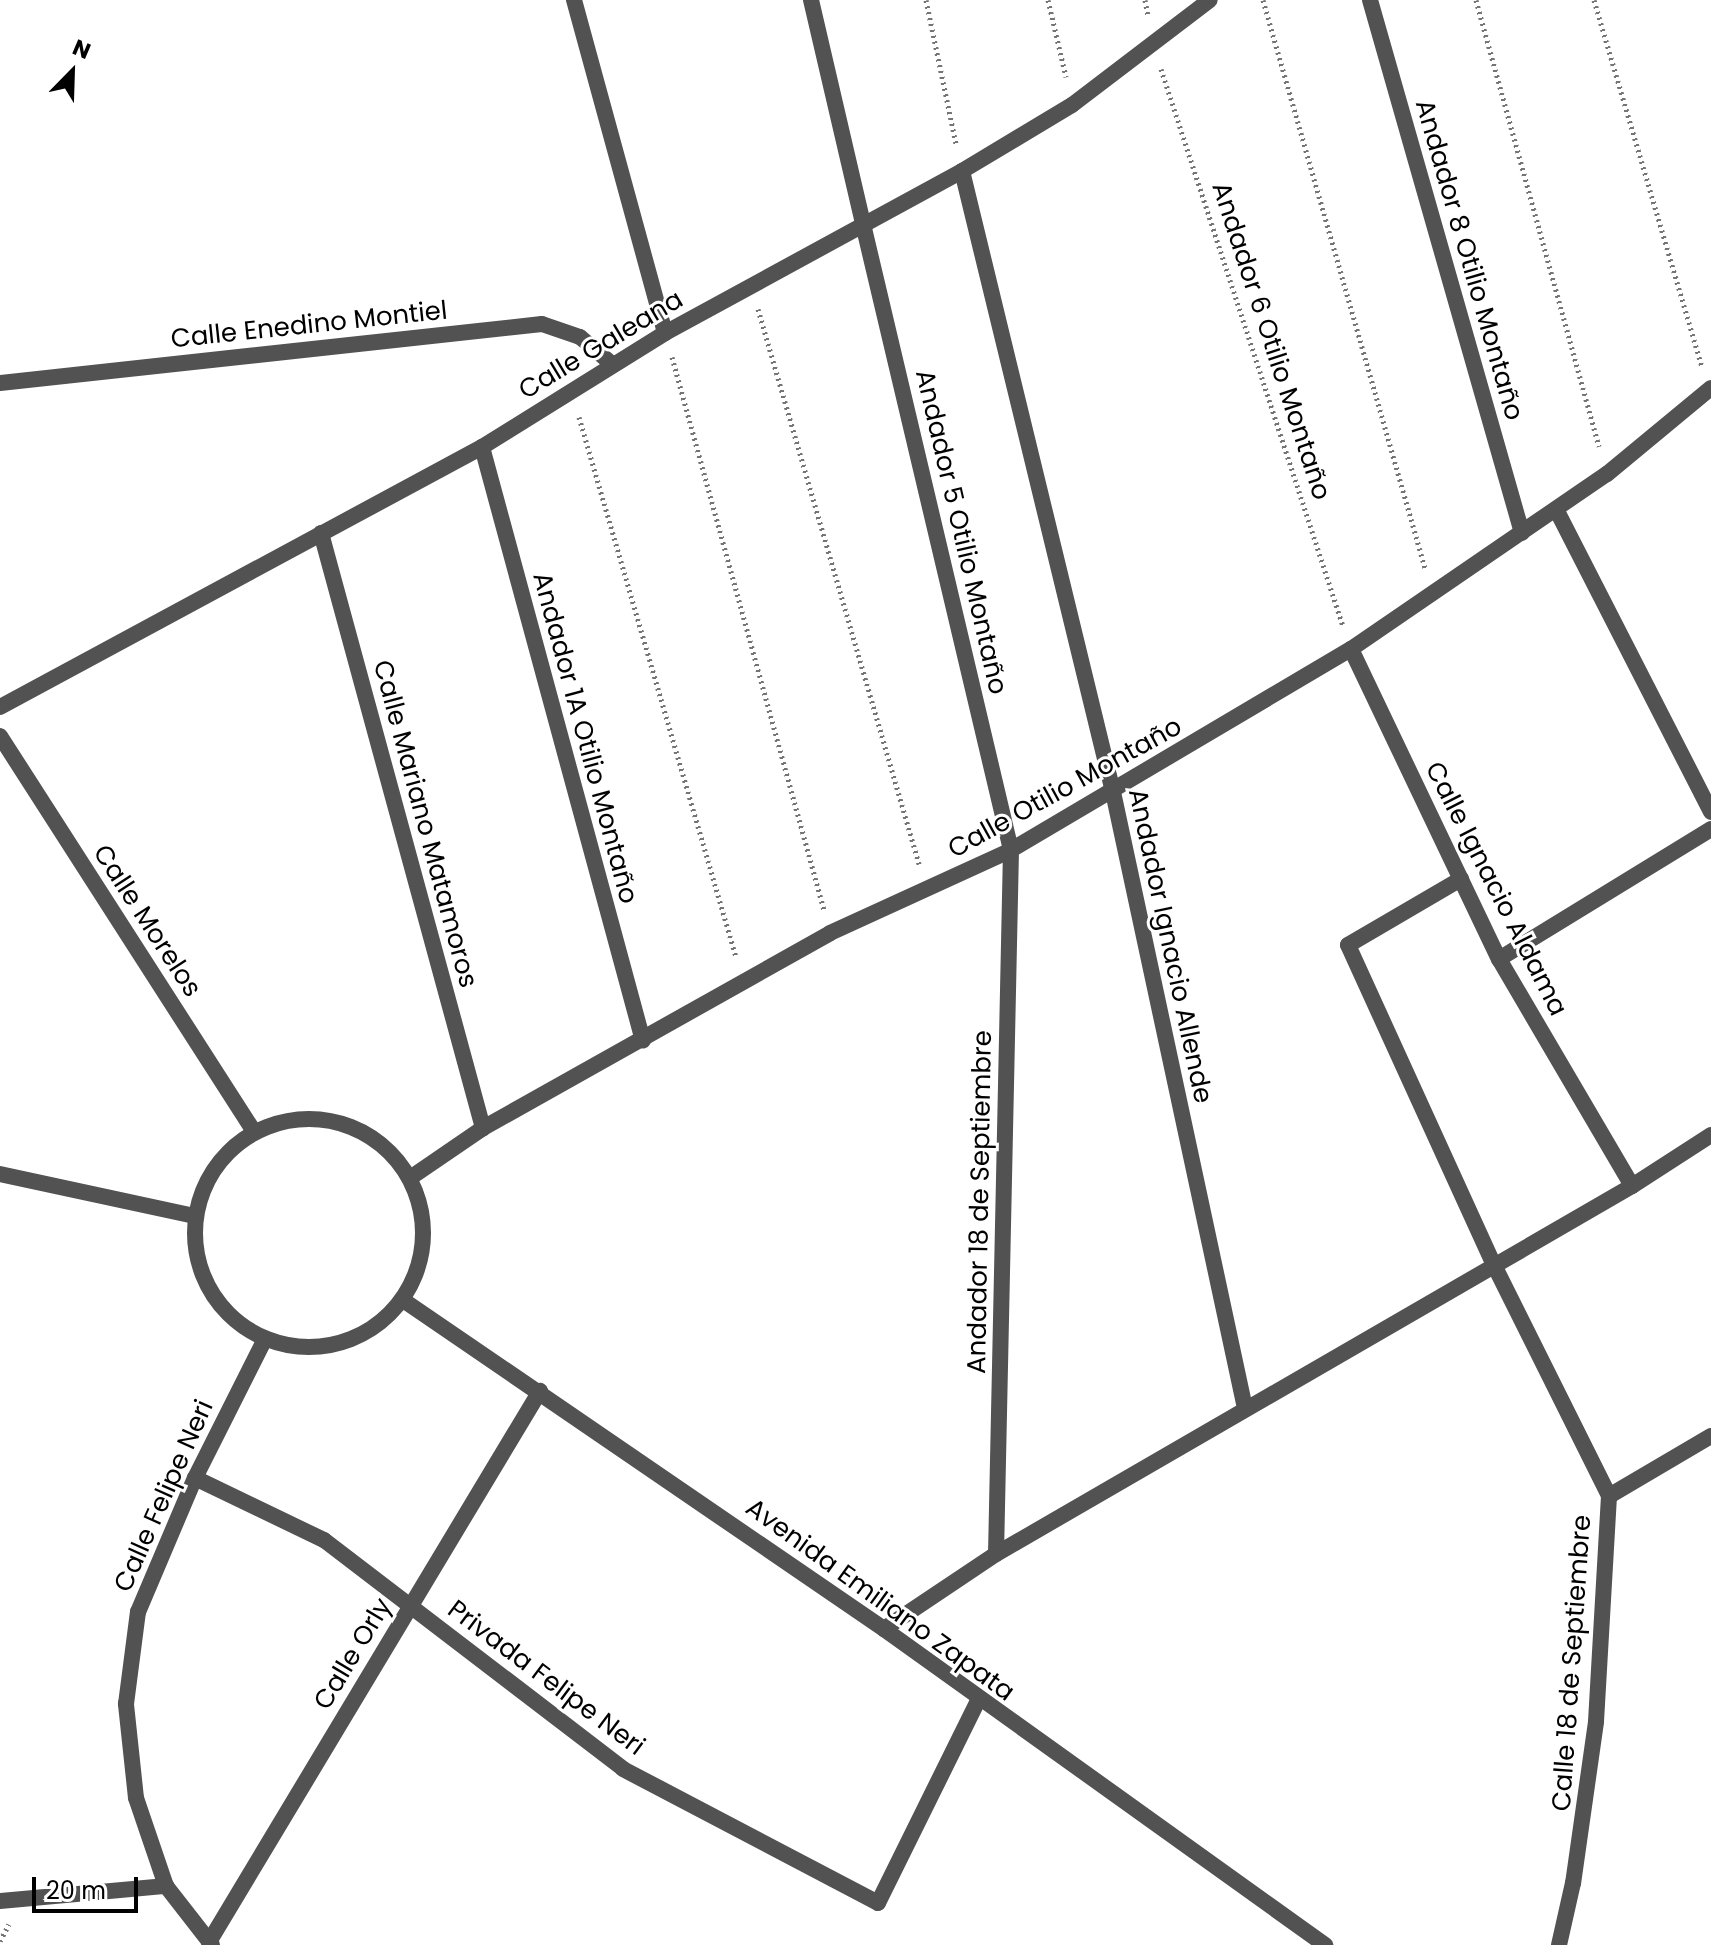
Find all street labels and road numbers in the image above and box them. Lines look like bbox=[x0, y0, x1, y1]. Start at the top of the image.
street label: Andador 8 Otilio Montaño bbox=[1408, 96, 1530, 424]
street label: Andador 6 Otilio Montaño bbox=[1205, 178, 1337, 504]
street label: Calle Galeana bbox=[513, 284, 689, 406]
street label: Calle Enedino Montiel bbox=[169, 295, 449, 355]
street label: Andador 5 Otilio Montaño bbox=[908, 367, 1014, 697]
street label: Andador 1A Otilio Montaño bbox=[526, 569, 644, 907]
street label: Calle Mariano Matamoros bbox=[366, 657, 484, 991]
street label: Calle Otilio Montaño bbox=[943, 711, 1187, 865]
street label: Calle Ignacio Aldama bbox=[1418, 757, 1574, 1021]
street label: Andador Ignacio Allende bbox=[1121, 786, 1219, 1106]
street label: Calle Morelos bbox=[86, 839, 208, 1003]
street label: Andador 18 de Septiembre bbox=[961, 1030, 999, 1374]
street label: Calle Felipe Neri bbox=[108, 1395, 220, 1597]
street label: Avenida Emiliano Zapata bbox=[740, 1492, 1020, 1708]
street label: Calle 18 de Septiembre bbox=[1546, 1514, 1598, 1812]
street label: Calle Orly bbox=[308, 1593, 398, 1715]
street label: Privada Felipe Neri bbox=[441, 1594, 651, 1762]

